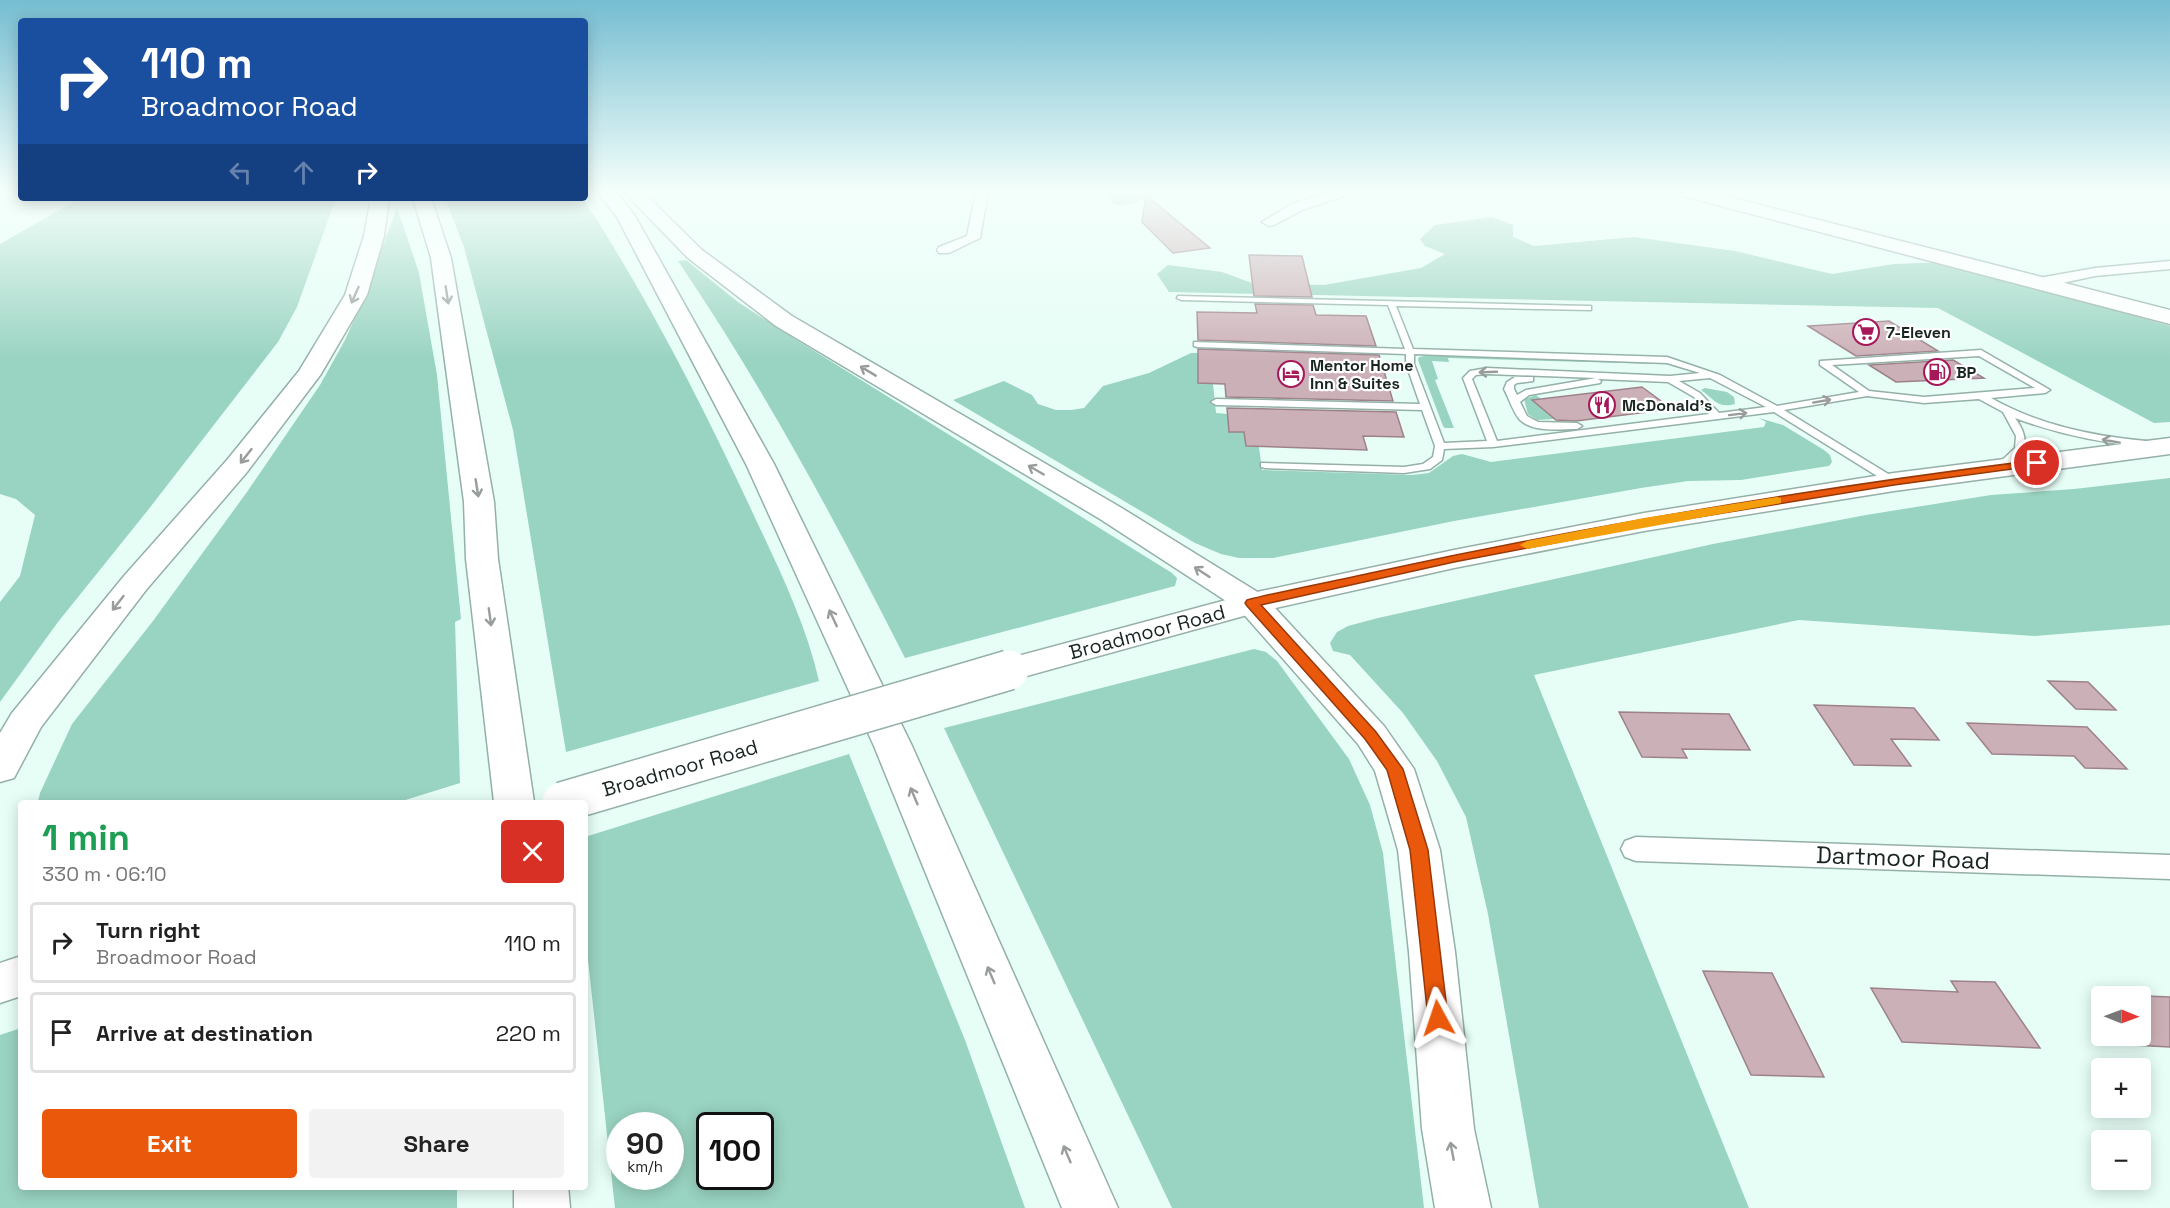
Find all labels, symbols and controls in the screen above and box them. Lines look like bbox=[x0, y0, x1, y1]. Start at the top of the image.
text: 110 m bbox=[141, 37, 253, 90]
icon: right bbox=[42, 42, 120, 120]
text: Broadmoor Road bbox=[141, 89, 358, 124]
icon: left bbox=[224, 156, 257, 189]
icon: ahead bbox=[287, 156, 320, 189]
icon: right bbox=[350, 156, 383, 189]
one-way arrow bbox=[349, 285, 360, 303]
one-way arrow bbox=[441, 285, 452, 305]
supermarket icon: 7-Eleven bbox=[1851, 317, 1881, 347]
place label: 7-Eleven bbox=[1886, 322, 1951, 343]
place label: Mentor Home Inn & Suites bbox=[1310, 355, 1413, 394]
fuel station icon: BP bbox=[1922, 357, 1952, 387]
hotel icon: Mentor Home Inn & Suites bbox=[1276, 359, 1306, 389]
place label: BP bbox=[1956, 362, 1977, 383]
one-way arrow bbox=[860, 365, 877, 377]
one-way arrow bbox=[1479, 366, 1499, 378]
restaurant icon: McDonald's bbox=[1587, 390, 1617, 420]
place label: McDonald's bbox=[1622, 395, 1712, 416]
one-way arrow bbox=[1811, 395, 1831, 406]
one-way arrow bbox=[1728, 408, 1748, 419]
one-way arrow bbox=[2102, 435, 2121, 446]
pin bbox=[2011, 437, 2062, 488]
icon: arrive bbox=[2020, 446, 2053, 479]
one-way arrow bbox=[239, 447, 252, 463]
one-way arrow bbox=[1028, 464, 1045, 476]
one-way arrow bbox=[472, 478, 483, 497]
one-way arrow bbox=[1194, 565, 1211, 577]
one-way arrow bbox=[112, 595, 125, 611]
street label: Broadmoor Road bbox=[1066, 599, 1228, 665]
one-way arrow bbox=[484, 607, 495, 627]
one-way arrow bbox=[826, 610, 838, 628]
street label: Broadmoor Road bbox=[599, 733, 761, 803]
one-way arrow bbox=[908, 787, 919, 805]
text: 1 min bbox=[42, 815, 130, 861]
button: close bbox=[501, 820, 564, 883]
street label: Dartmoor Road bbox=[1815, 839, 1991, 876]
text: 330 m · 06:10 bbox=[42, 861, 167, 887]
text: Turn right bbox=[96, 916, 201, 944]
icon: right bbox=[45, 926, 78, 959]
text: 110 m bbox=[504, 929, 561, 957]
text: Broadmoor Road bbox=[96, 944, 257, 970]
one-way arrow bbox=[984, 966, 995, 984]
position arrow bbox=[1406, 986, 1470, 1050]
north arrow bbox=[2091, 986, 2151, 1046]
map controls bbox=[2091, 986, 2151, 1190]
icon: arrive bbox=[45, 1016, 78, 1049]
text: Arrive at destination bbox=[96, 1019, 313, 1047]
text: 220 m bbox=[496, 1019, 561, 1047]
button: + bbox=[2091, 1058, 2151, 1118]
button: Exit bbox=[42, 1109, 297, 1178]
button: Share bbox=[309, 1109, 564, 1178]
speed limit sign: 100 bbox=[696, 1112, 774, 1190]
text: 90 bbox=[626, 1124, 664, 1163]
button: − bbox=[2091, 1130, 2151, 1190]
one-way arrow bbox=[1446, 1141, 1457, 1161]
one-way arrow bbox=[1061, 1146, 1072, 1164]
text: km/h bbox=[627, 1157, 663, 1176]

